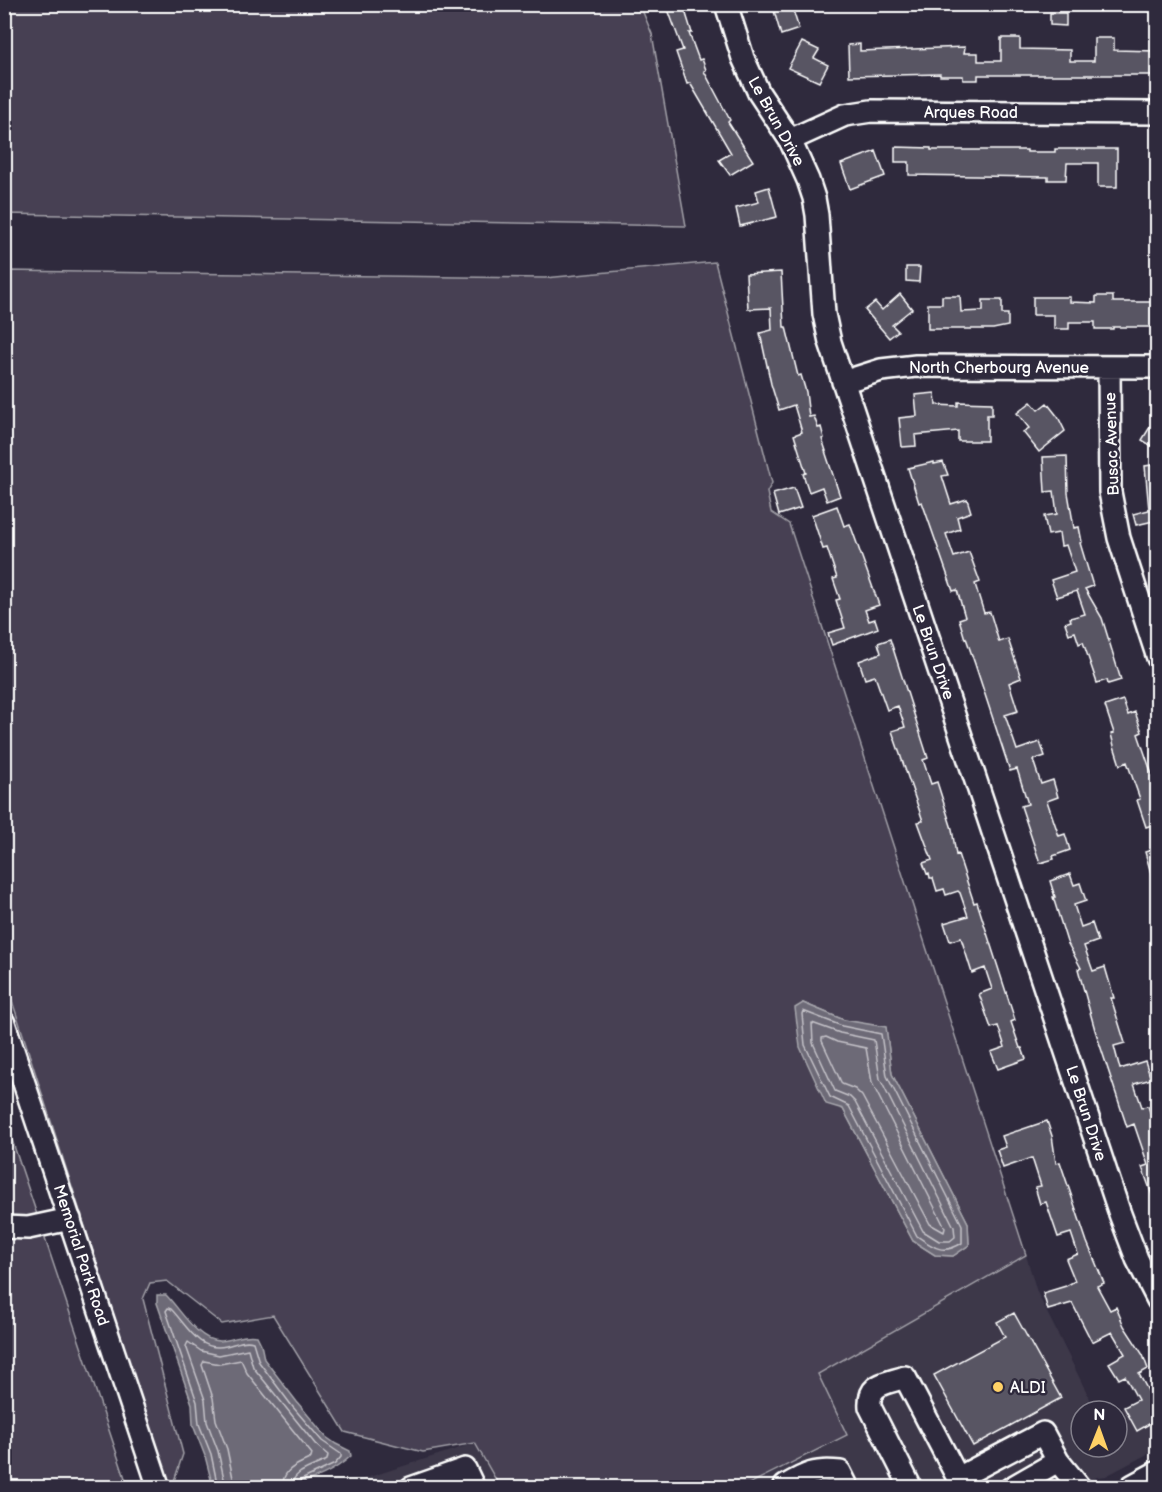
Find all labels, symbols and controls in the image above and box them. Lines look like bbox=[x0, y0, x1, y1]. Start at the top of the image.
street label: Le Brun Drive bbox=[743, 74, 808, 170]
street label: Arques Road bbox=[924, 104, 1018, 123]
street label: North Cherbourg Avenue bbox=[909, 359, 1090, 378]
street label: Busac Avenue bbox=[1101, 391, 1124, 496]
street label: Le Brun Drive bbox=[907, 603, 958, 703]
street label: Le Brun Drive bbox=[1061, 1063, 1110, 1164]
street label: Memorial Park Road bbox=[49, 1183, 112, 1328]
place label: ALDI bbox=[1010, 1379, 1046, 1398]
marker: ALDI bbox=[991, 1380, 1005, 1394]
north arrow bbox=[1069, 1399, 1129, 1459]
text: N bbox=[1093, 1406, 1105, 1425]

